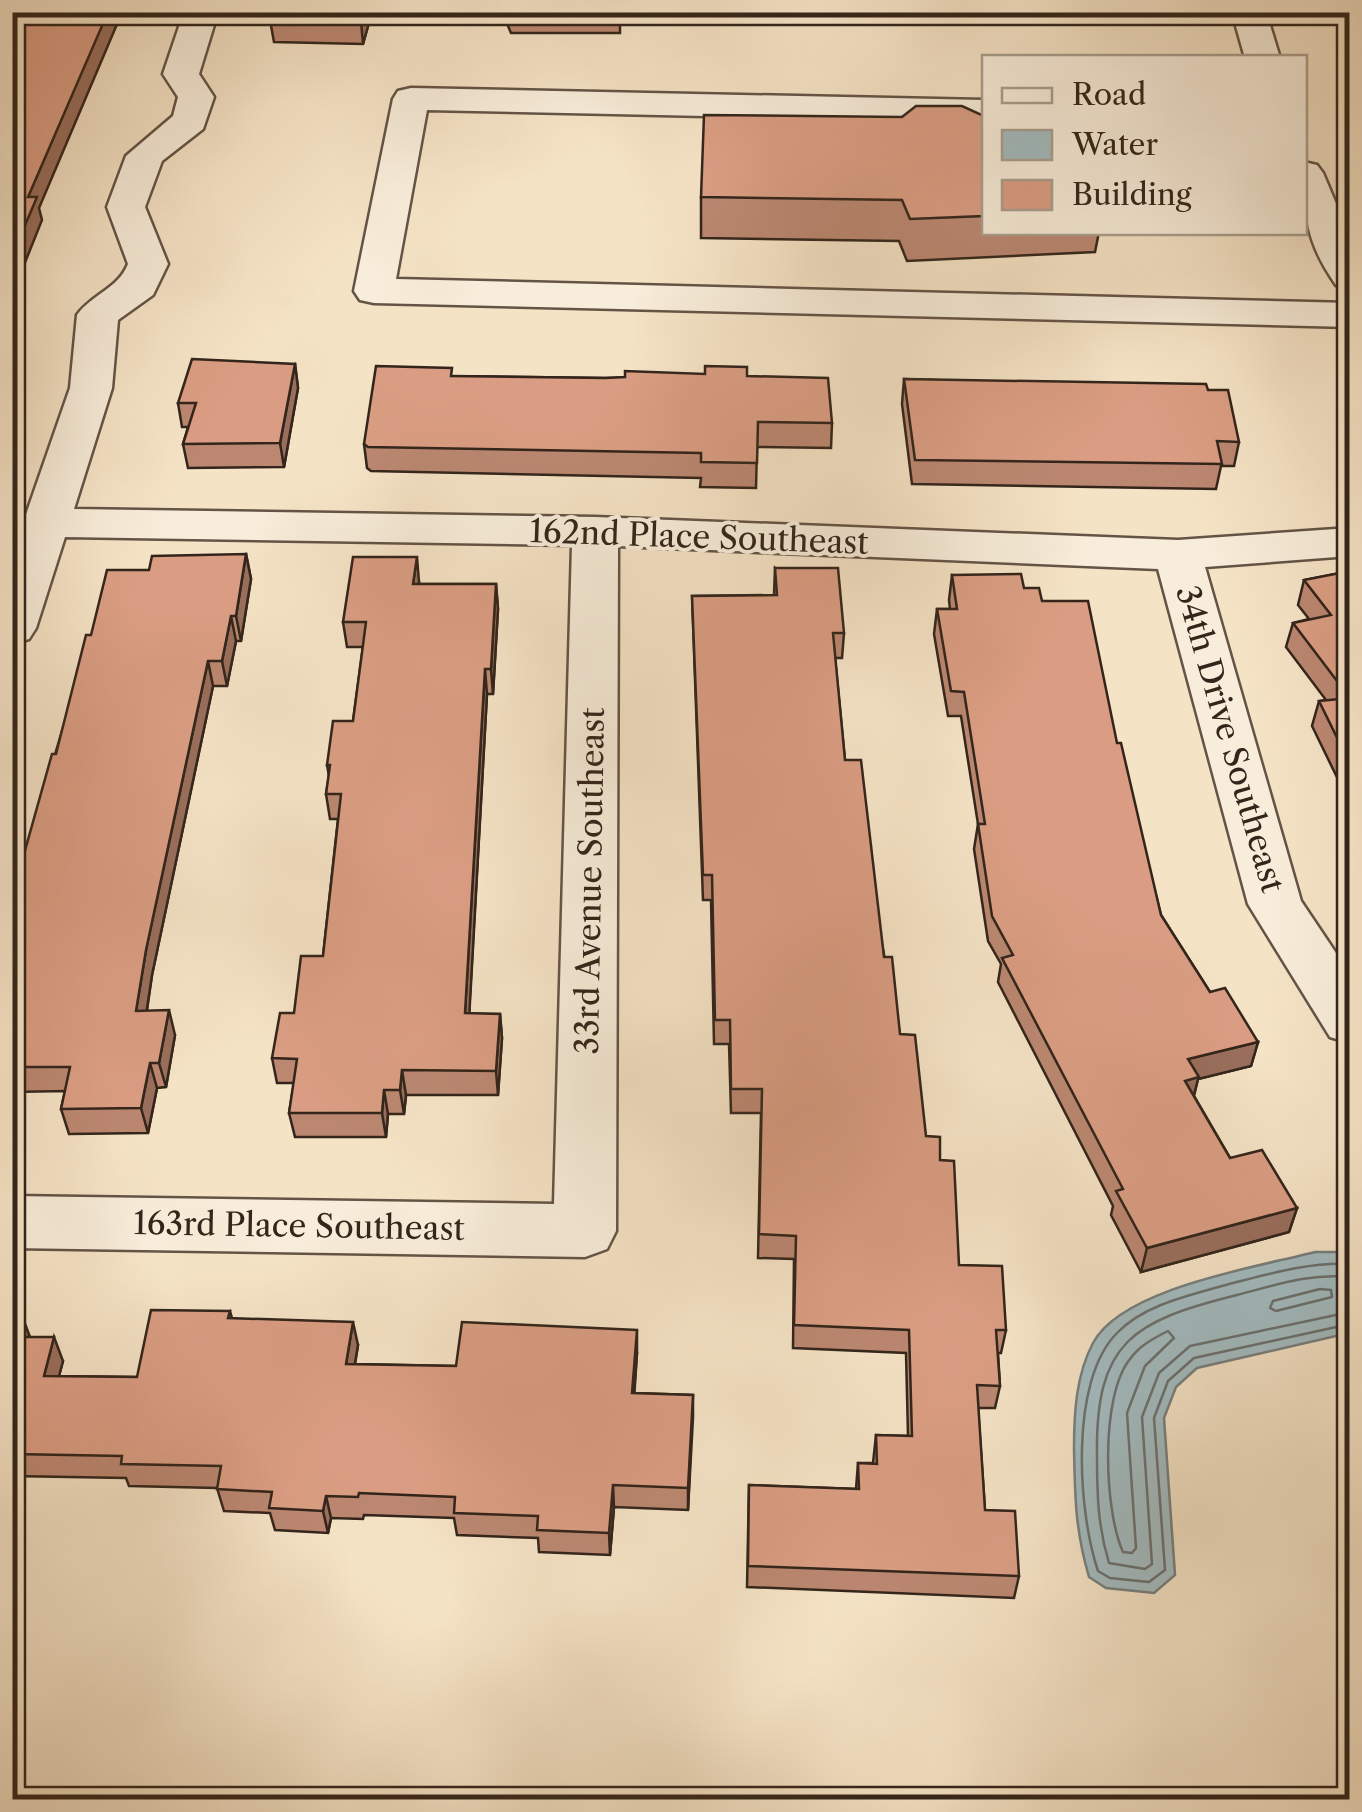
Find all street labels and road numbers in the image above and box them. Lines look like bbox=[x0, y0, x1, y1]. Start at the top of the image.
street label: 162nd Place Southeast bbox=[529, 511, 870, 562]
street label: 34th Drive Southeast bbox=[1168, 581, 1293, 897]
street label: 33rd Avenue Southeast bbox=[567, 707, 612, 1055]
street label: 163rd Place Southeast bbox=[133, 1203, 466, 1248]

